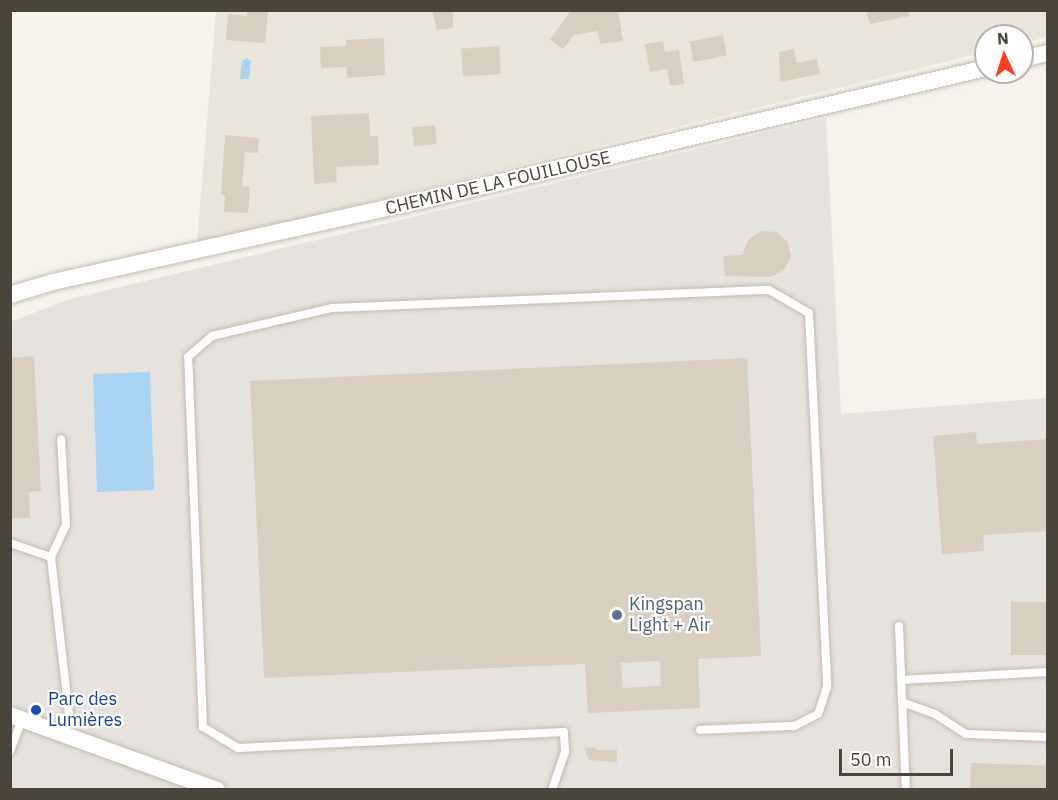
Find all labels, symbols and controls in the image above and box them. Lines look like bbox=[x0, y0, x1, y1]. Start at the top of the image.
north arrow bbox=[974, 24, 1034, 84]
text: N bbox=[996, 28, 1009, 48]
street label: CHEMIN DE LA FOUILLOUSE bbox=[383, 147, 613, 219]
place label: Kingspan Light + Air bbox=[629, 594, 711, 636]
marker: Kingspan Light + Air bbox=[610, 608, 624, 622]
place label: Parc des Lumières bbox=[48, 689, 122, 732]
marker: Parc des Lumières bbox=[29, 703, 43, 717]
scale bar bbox=[842, 737, 956, 775]
text: 50 m bbox=[850, 748, 892, 771]

